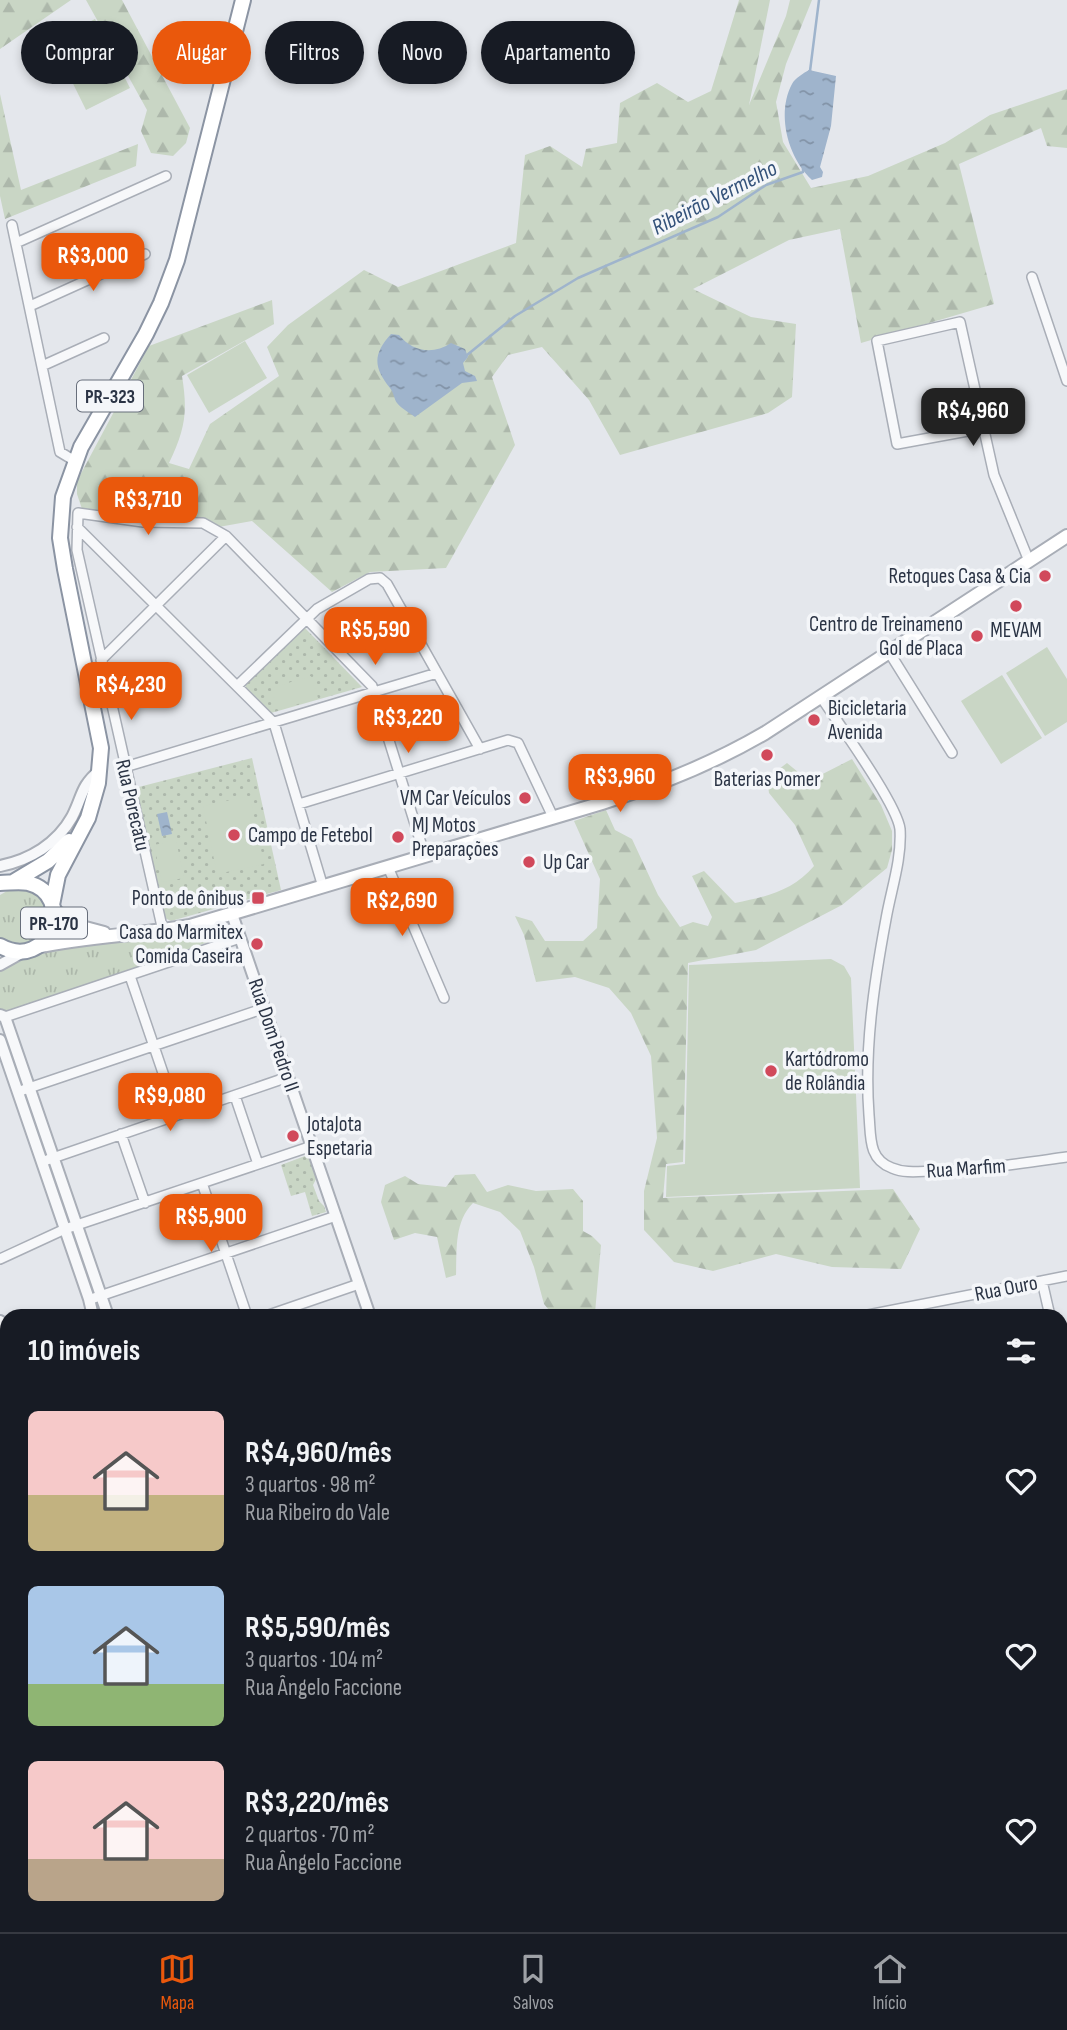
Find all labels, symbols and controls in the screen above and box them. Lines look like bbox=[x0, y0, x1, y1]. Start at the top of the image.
chip: Comprar bbox=[21, 21, 138, 84]
chip: Alugar bbox=[152, 21, 251, 84]
chip: Filtros bbox=[265, 21, 364, 84]
chip: Novo bbox=[378, 21, 467, 84]
chip: Apartamento bbox=[481, 21, 635, 84]
water label: Ribeirão Vermelho bbox=[647, 154, 782, 241]
pin: R$3,000 bbox=[28, 233, 158, 293]
text: R$3,000 bbox=[57, 242, 129, 270]
road number: PR-323 bbox=[77, 380, 143, 412]
pin: R$4,960 bbox=[908, 388, 1038, 448]
text: R$4,960 bbox=[937, 397, 1009, 425]
pin: R$3,710 bbox=[83, 477, 213, 537]
text: R$3,710 bbox=[114, 486, 182, 514]
place label: Retoques Casa & Cia bbox=[888, 564, 1031, 589]
marker: Retoques Casa & Cia bbox=[1037, 568, 1053, 584]
marker: MEVAM bbox=[1008, 598, 1024, 614]
pin: R$5,590 bbox=[310, 608, 440, 667]
place label: Centro de Treinameno Gol de Placa bbox=[809, 612, 963, 661]
text: R$5,590 bbox=[340, 616, 410, 644]
place label: MEVAM bbox=[990, 618, 1042, 643]
marker: Centro de Treinameno Gol de Placa bbox=[969, 628, 985, 644]
pin: R$4,230 bbox=[66, 662, 196, 722]
text: R$4,230 bbox=[96, 671, 166, 699]
pin: R$3,220 bbox=[343, 696, 473, 755]
place label: Bicicletaria Avenida bbox=[827, 696, 907, 745]
text: R$3,220 bbox=[373, 704, 443, 732]
marker: Bicicletaria Avenida bbox=[806, 712, 822, 728]
marker: Baterias Pomer bbox=[759, 747, 775, 763]
pin: R$3,960 bbox=[555, 754, 685, 814]
street label: Rua Porecatu bbox=[110, 757, 155, 853]
text: R$3,960 bbox=[584, 763, 656, 791]
place label: Baterias Pomer bbox=[714, 767, 820, 792]
place label: VM Car Veículos bbox=[400, 786, 511, 811]
marker: VM Car Veículos bbox=[517, 790, 533, 806]
place label: MJ Motos Preparações bbox=[412, 813, 499, 862]
place label: Campo de Fetebol bbox=[248, 823, 373, 848]
marker: Campo de Fetebol bbox=[226, 827, 242, 843]
marker: MJ Motos Preparações bbox=[390, 829, 406, 845]
place label: Up Car bbox=[543, 850, 589, 875]
marker: Up Car bbox=[521, 854, 537, 870]
pin: R$2,690 bbox=[337, 878, 467, 938]
place label: Ponto de ônibus bbox=[132, 886, 244, 911]
text: R$2,690 bbox=[367, 887, 437, 915]
marker: Ponto de ônibus bbox=[250, 890, 266, 906]
road number: PR-170 bbox=[21, 908, 87, 939]
place label: Casa do Marmitex Comida Caseira bbox=[119, 920, 243, 969]
marker: Casa do Marmitex Comida Caseira bbox=[249, 936, 265, 952]
street label: Rua Dom Pedro II bbox=[242, 975, 305, 1095]
place label: Kartódromo de Rolândia bbox=[785, 1047, 869, 1096]
marker: Kartódromo de Rolândia bbox=[763, 1063, 779, 1079]
pin: R$9,080 bbox=[105, 1074, 235, 1133]
text: R$9,080 bbox=[134, 1082, 206, 1110]
place label: JotaJota Espetaria bbox=[306, 1112, 373, 1161]
marker: JotaJota Espetaria bbox=[285, 1128, 301, 1144]
street label: Rua Marfim bbox=[926, 1153, 1007, 1184]
pin: R$5,900 bbox=[146, 1194, 276, 1254]
text: R$5,900 bbox=[175, 1203, 247, 1231]
street label: Rua Ouro bbox=[973, 1270, 1040, 1307]
icon: filters bbox=[1002, 1332, 1040, 1370]
text: 10 imóveis bbox=[28, 1333, 140, 1369]
text: R$4,960/mês bbox=[245, 1435, 392, 1471]
icon: home bbox=[84, 1439, 168, 1523]
icon: heart bbox=[1002, 1462, 1040, 1500]
text: 3 quartos · 98 m² bbox=[245, 1471, 376, 1499]
text: Rua Ribeiro do Vale bbox=[245, 1499, 390, 1527]
text: R$5,590/mês bbox=[245, 1610, 390, 1646]
icon: home bbox=[84, 1614, 168, 1698]
icon: heart bbox=[1002, 1637, 1040, 1675]
text: 3 quartos · 104 m² bbox=[245, 1646, 383, 1674]
text: Rua Ângelo Faccione bbox=[245, 1674, 402, 1702]
text: R$3,220/mês bbox=[245, 1785, 389, 1821]
icon: home bbox=[84, 1789, 168, 1873]
icon: heart bbox=[1002, 1812, 1040, 1850]
text: 2 quartos · 70 m² bbox=[245, 1821, 375, 1849]
text: Rua Ângelo Faccione bbox=[245, 1849, 402, 1877]
tab: Mapa bbox=[158, 1950, 196, 2015]
tab: Salvos bbox=[513, 1950, 554, 2015]
tab: Início bbox=[871, 1950, 909, 2015]

